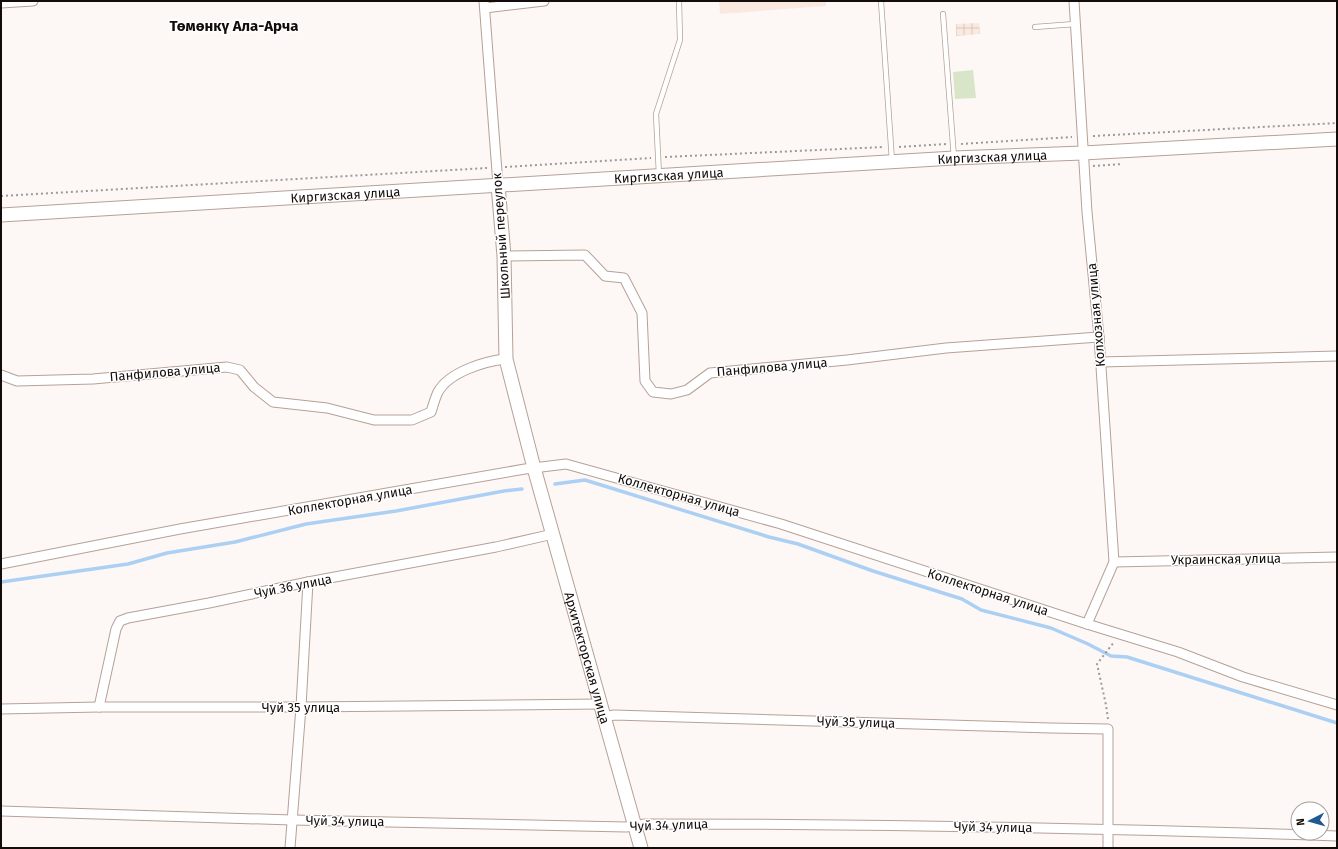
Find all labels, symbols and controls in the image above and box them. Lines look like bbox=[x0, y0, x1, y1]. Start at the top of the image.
district label: Төмөнкү Ала-Арча bbox=[170, 17, 298, 35]
street label: Киргизская улица bbox=[937, 147, 1047, 166]
street label: Киргизская улица bbox=[614, 164, 724, 186]
street label: Школьный переулок bbox=[489, 172, 513, 300]
street label: Киргизская улица bbox=[290, 184, 401, 205]
street label: Колхозная улица bbox=[1084, 263, 1108, 367]
street label: Панфилова улица bbox=[716, 355, 828, 379]
street label: Панфилова улица bbox=[109, 360, 221, 384]
street label: Коллекторная улица bbox=[616, 470, 742, 520]
street label: Коллекторная улица bbox=[287, 482, 413, 518]
street label: Украинская улица bbox=[1171, 551, 1281, 567]
street label: Коллекторная улица bbox=[926, 565, 1050, 619]
street label: Чуй 36 улица bbox=[253, 571, 333, 601]
street label: Архитекторская улица bbox=[562, 590, 613, 725]
street label: Чуй 35 улица bbox=[262, 700, 340, 715]
street label: Чуй 35 улица bbox=[817, 713, 895, 731]
north arrow bbox=[1290, 801, 1330, 841]
street label: Чуй 34 улица bbox=[306, 813, 384, 829]
street label: Чуй 34 улица bbox=[629, 816, 709, 834]
text: N bbox=[1294, 818, 1307, 826]
street label: Чуй 34 улица bbox=[954, 819, 1032, 835]

